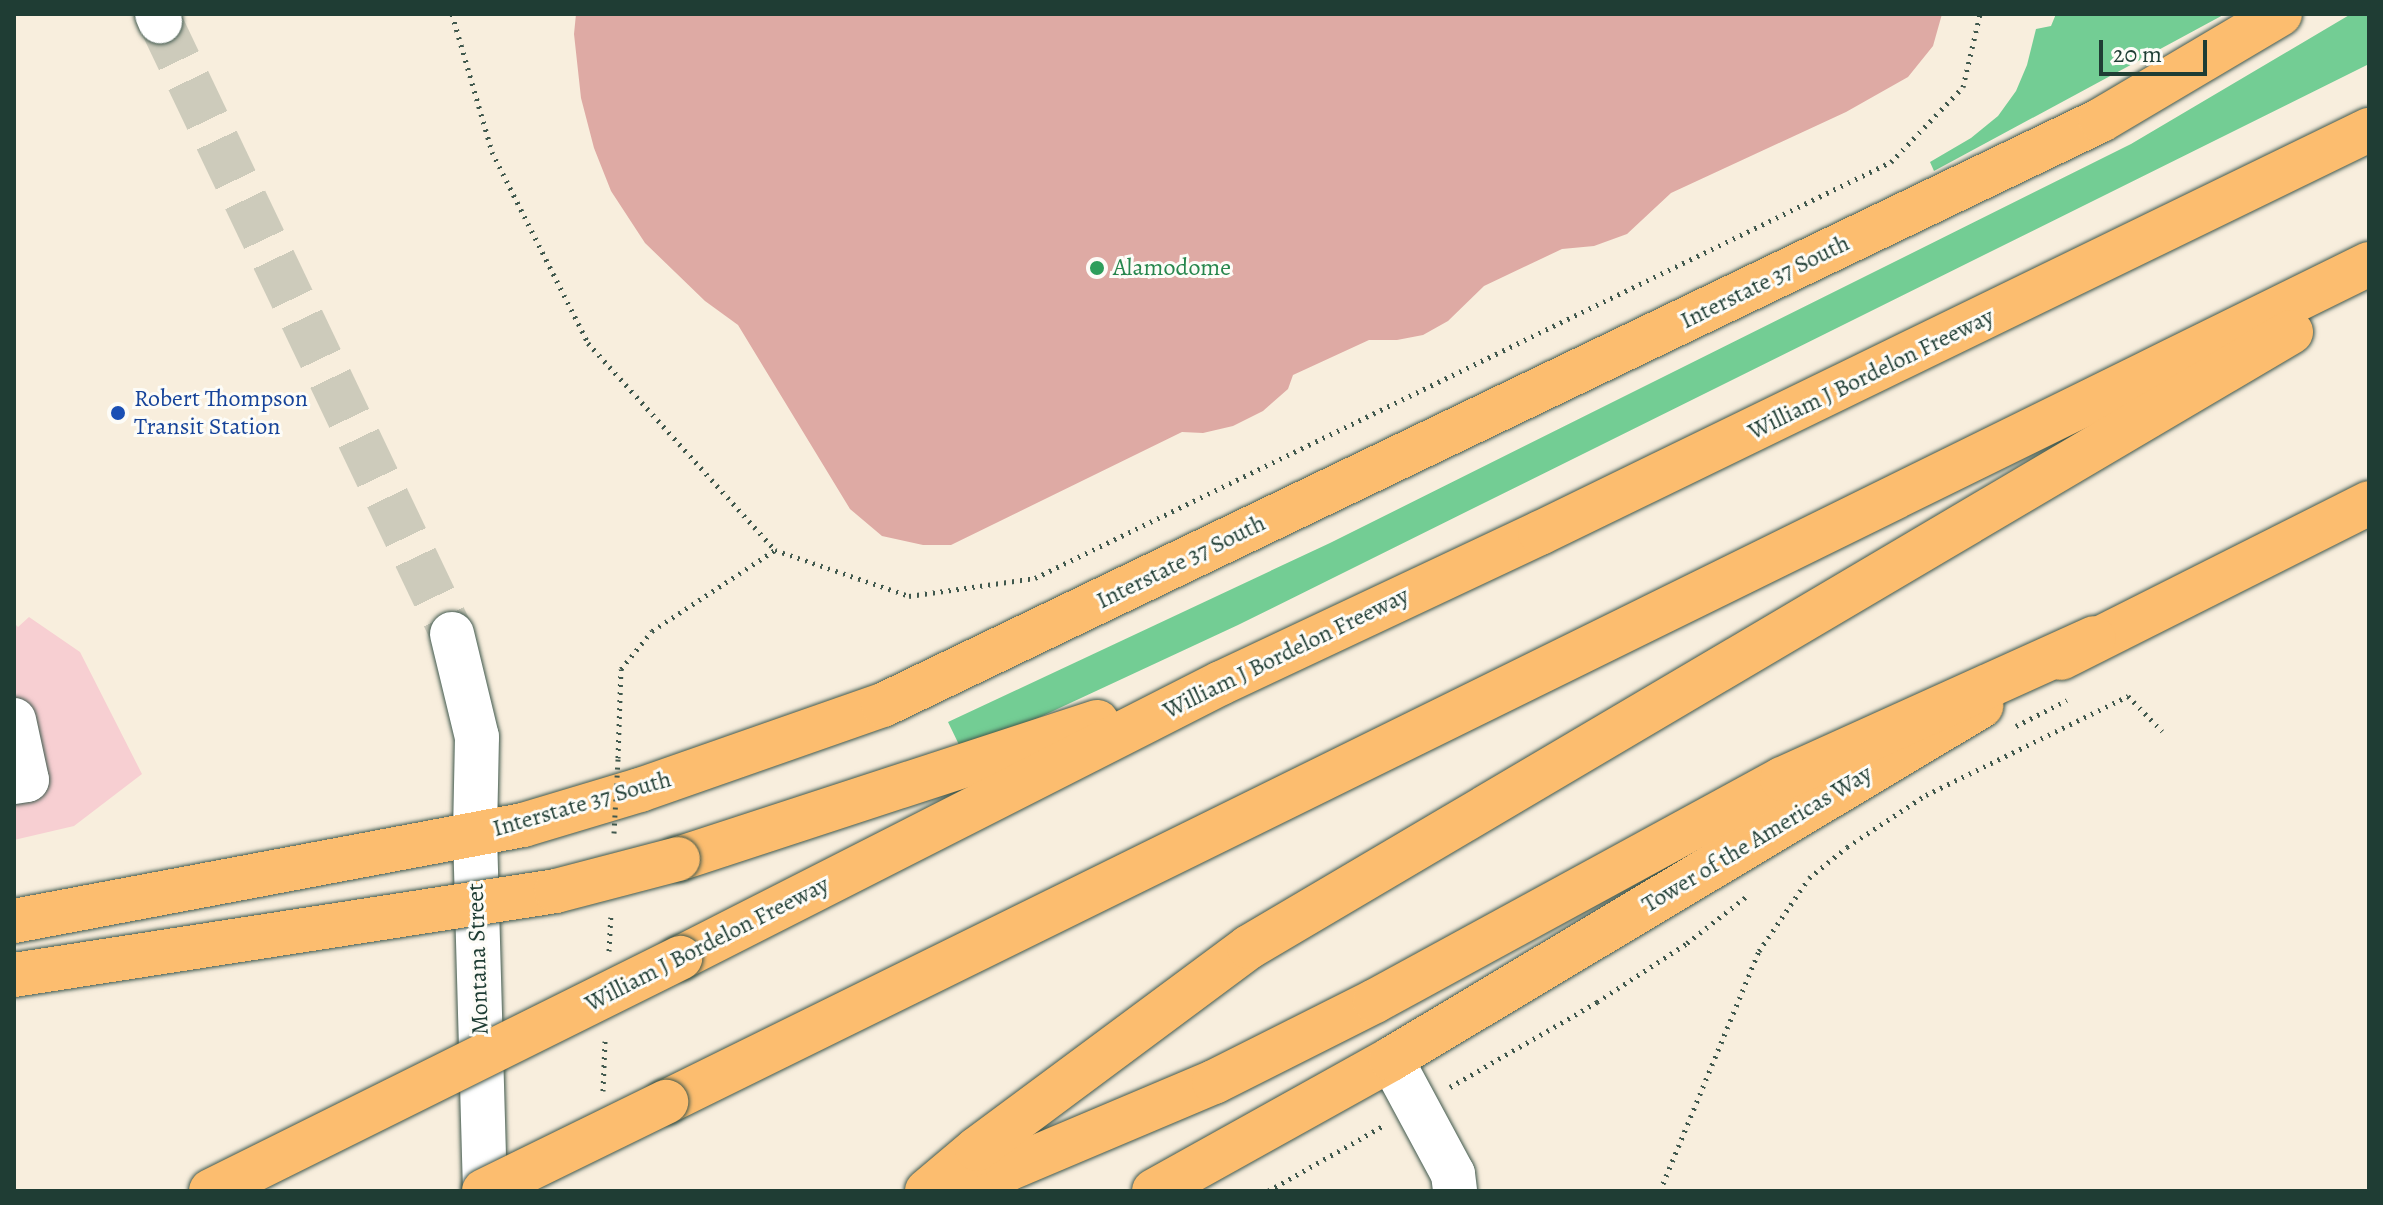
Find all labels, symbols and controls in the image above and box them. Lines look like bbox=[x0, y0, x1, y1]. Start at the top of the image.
scale bar bbox=[2103, 24, 2211, 74]
text: 20 m bbox=[2113, 38, 2162, 70]
street label: Interstate 37 South bbox=[1676, 229, 1854, 335]
place label: Alamodome bbox=[1113, 254, 1231, 282]
marker: Alamodome bbox=[1088, 259, 1106, 277]
street label: William J Bordelon Freeway bbox=[1743, 302, 1999, 446]
place label: Robert Thompson Transit Station bbox=[134, 385, 308, 441]
marker: Robert Thompson Transit Station bbox=[109, 404, 127, 422]
street label: Interstate 37 South bbox=[1092, 509, 1270, 615]
street label: William J Bordelon Freeway bbox=[1158, 581, 1414, 725]
street label: Tower of the Americas Way bbox=[1637, 759, 1877, 919]
street label: Interstate 37 South bbox=[489, 765, 675, 843]
street label: William J Bordelon Freeway bbox=[580, 870, 834, 1018]
street label: Montana Street bbox=[461, 882, 495, 1036]

